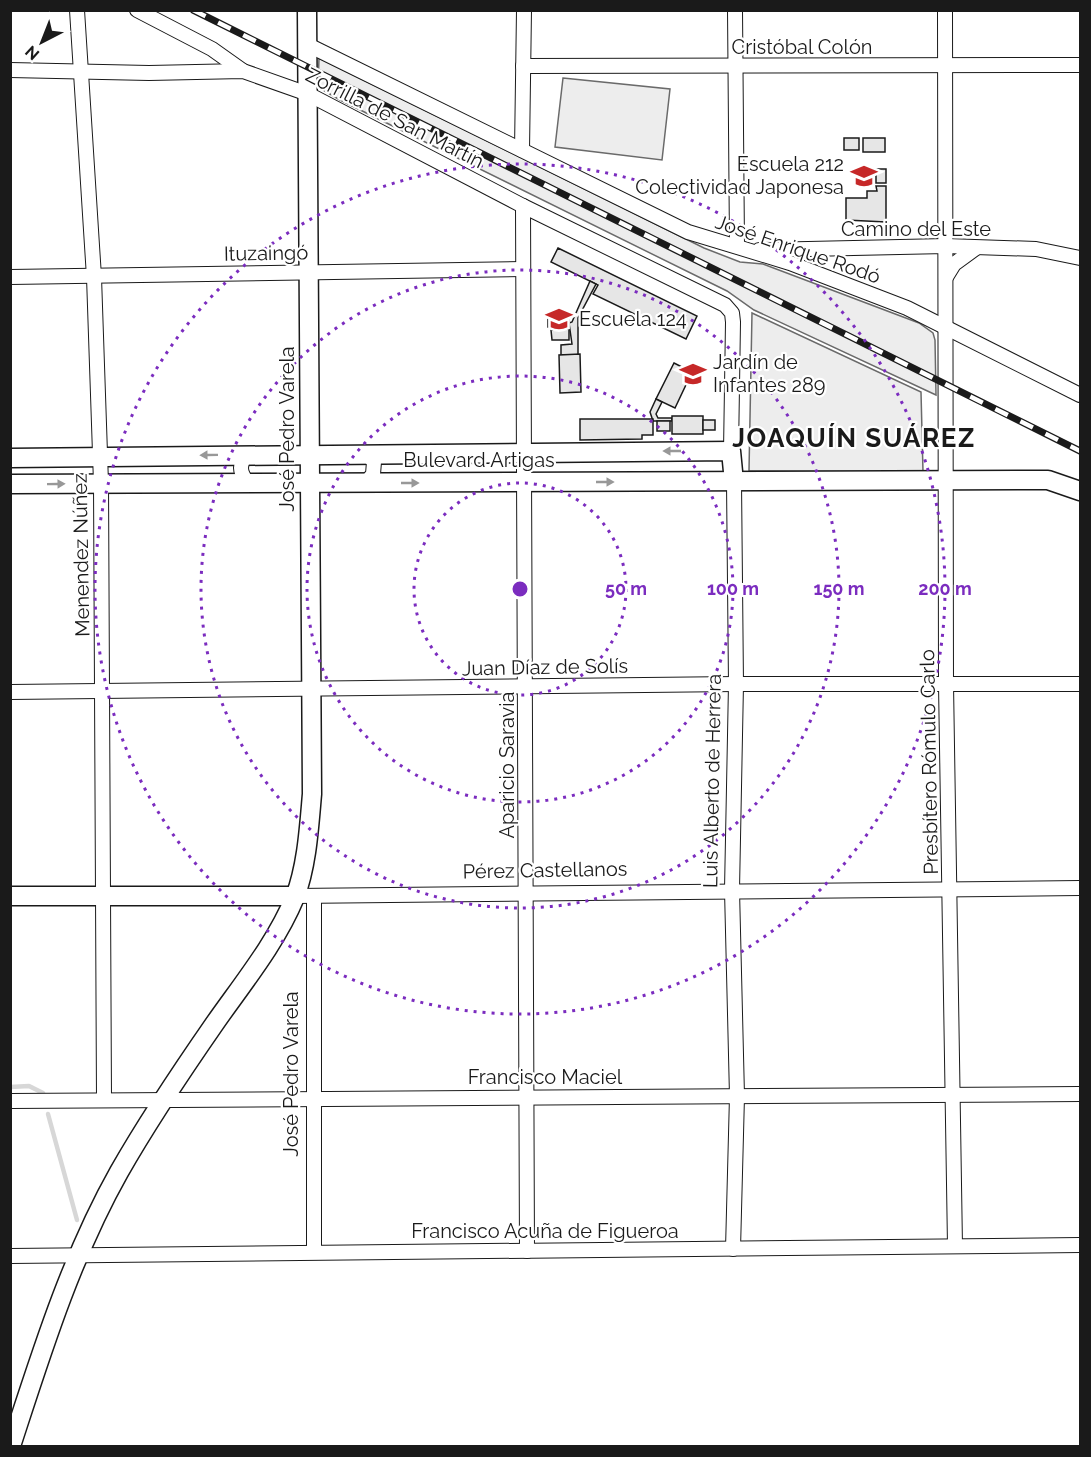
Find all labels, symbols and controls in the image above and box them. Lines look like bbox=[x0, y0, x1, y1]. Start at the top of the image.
north arrow bbox=[12, 12, 72, 72]
street label: Cristóbal Colón bbox=[732, 35, 872, 59]
text: N bbox=[21, 42, 43, 64]
street label: Zorrilla de San Martín bbox=[302, 63, 488, 173]
place label: Escuela 212 Colectividad Japonesa bbox=[635, 152, 844, 199]
school or university icon: Escuela 212 Colectividad Japonesa bbox=[849, 161, 879, 191]
street label: José Enrique Rodó bbox=[712, 209, 884, 289]
street label: Camino del Este bbox=[841, 217, 991, 241]
street label: Ituzaingó bbox=[224, 240, 309, 266]
school or university icon: Escuela 124 bbox=[544, 304, 574, 334]
place label: Escuela 124 bbox=[579, 307, 687, 331]
street label: José Pedro Varela bbox=[275, 346, 299, 512]
place label: Jardín de Infantes 289 bbox=[713, 350, 826, 397]
school or university icon: Jardín de Infantes 289 bbox=[678, 359, 708, 389]
district label: JOAQUÍN SUÁREZ bbox=[732, 423, 976, 453]
one-way arrow bbox=[663, 446, 682, 456]
street label: Bulevard Artigas bbox=[403, 448, 555, 472]
one-way arrow bbox=[200, 450, 219, 459]
street label: Menendez Núñez bbox=[68, 473, 94, 637]
one-way arrow bbox=[596, 477, 615, 487]
one-way arrow bbox=[401, 478, 420, 488]
one-way arrow bbox=[46, 479, 65, 489]
text: 50 m bbox=[605, 578, 647, 599]
text: 100 m bbox=[707, 578, 759, 599]
text: 150 m bbox=[814, 578, 865, 599]
text: 200 m bbox=[918, 578, 972, 599]
centre of rings bbox=[510, 579, 530, 599]
street label: Presbítero Rómulo Carlo bbox=[915, 649, 943, 875]
street label: Juan Díaz de Solís bbox=[462, 654, 628, 680]
street label: Luis Alberto de Herrera bbox=[698, 674, 726, 888]
street label: Aparicio Saravia bbox=[495, 692, 519, 839]
street label: Pérez Castellanos bbox=[462, 857, 628, 883]
street label: José Pedro Varela bbox=[279, 991, 303, 1157]
street label: Francisco Maciel bbox=[468, 1065, 623, 1089]
street label: Francisco Acuña de Figueroa bbox=[411, 1219, 679, 1243]

